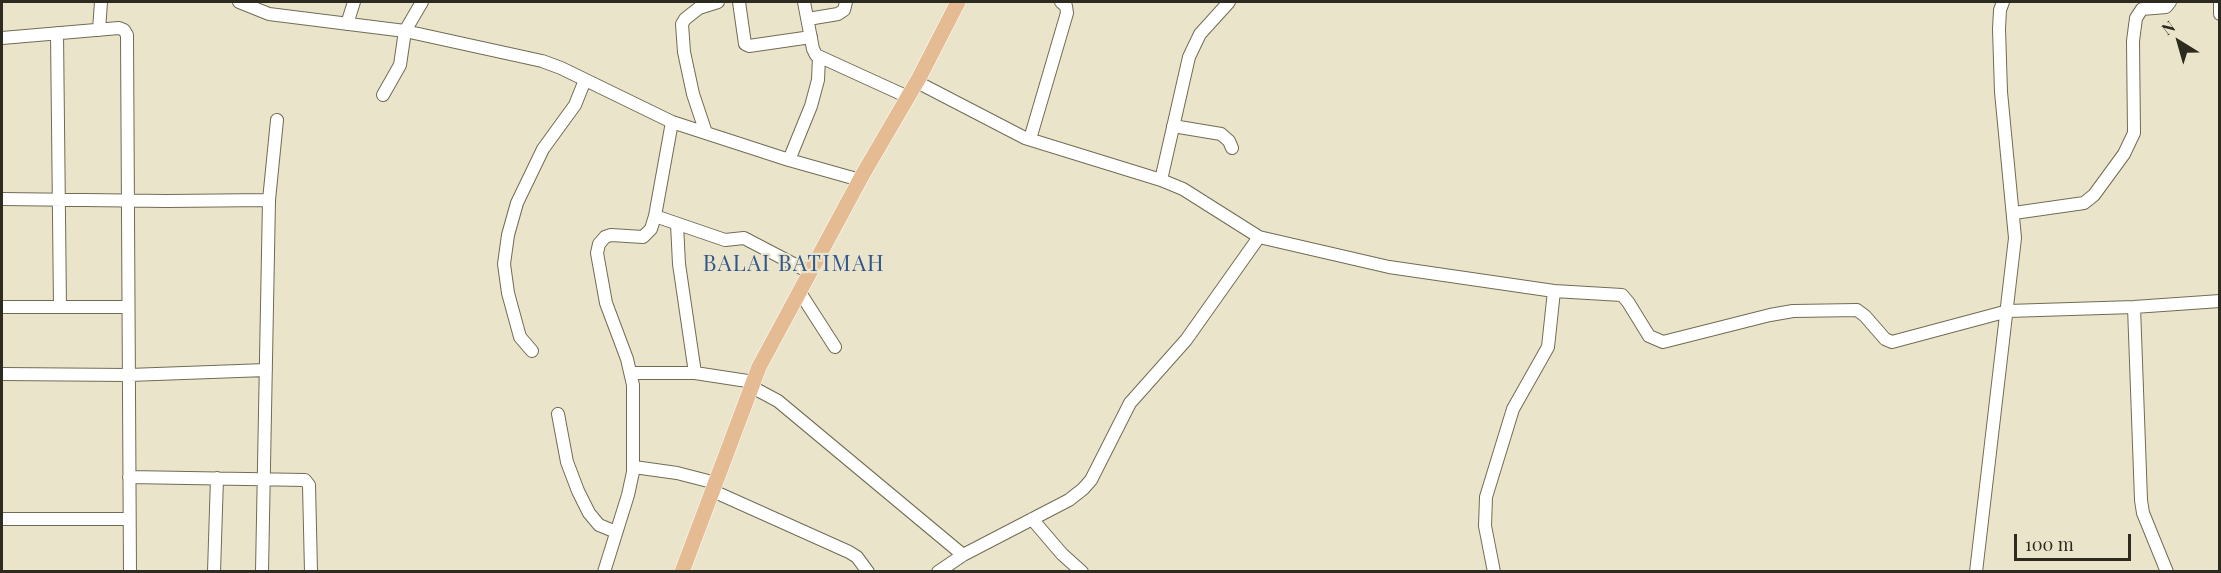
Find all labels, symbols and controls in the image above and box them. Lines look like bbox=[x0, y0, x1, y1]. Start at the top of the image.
north arrow bbox=[2149, 12, 2209, 72]
text: N bbox=[2157, 15, 2179, 39]
district label: BALAI BATIMAH bbox=[703, 251, 885, 277]
scale bar bbox=[2017, 522, 2134, 560]
text: 100 m bbox=[2025, 532, 2074, 556]

